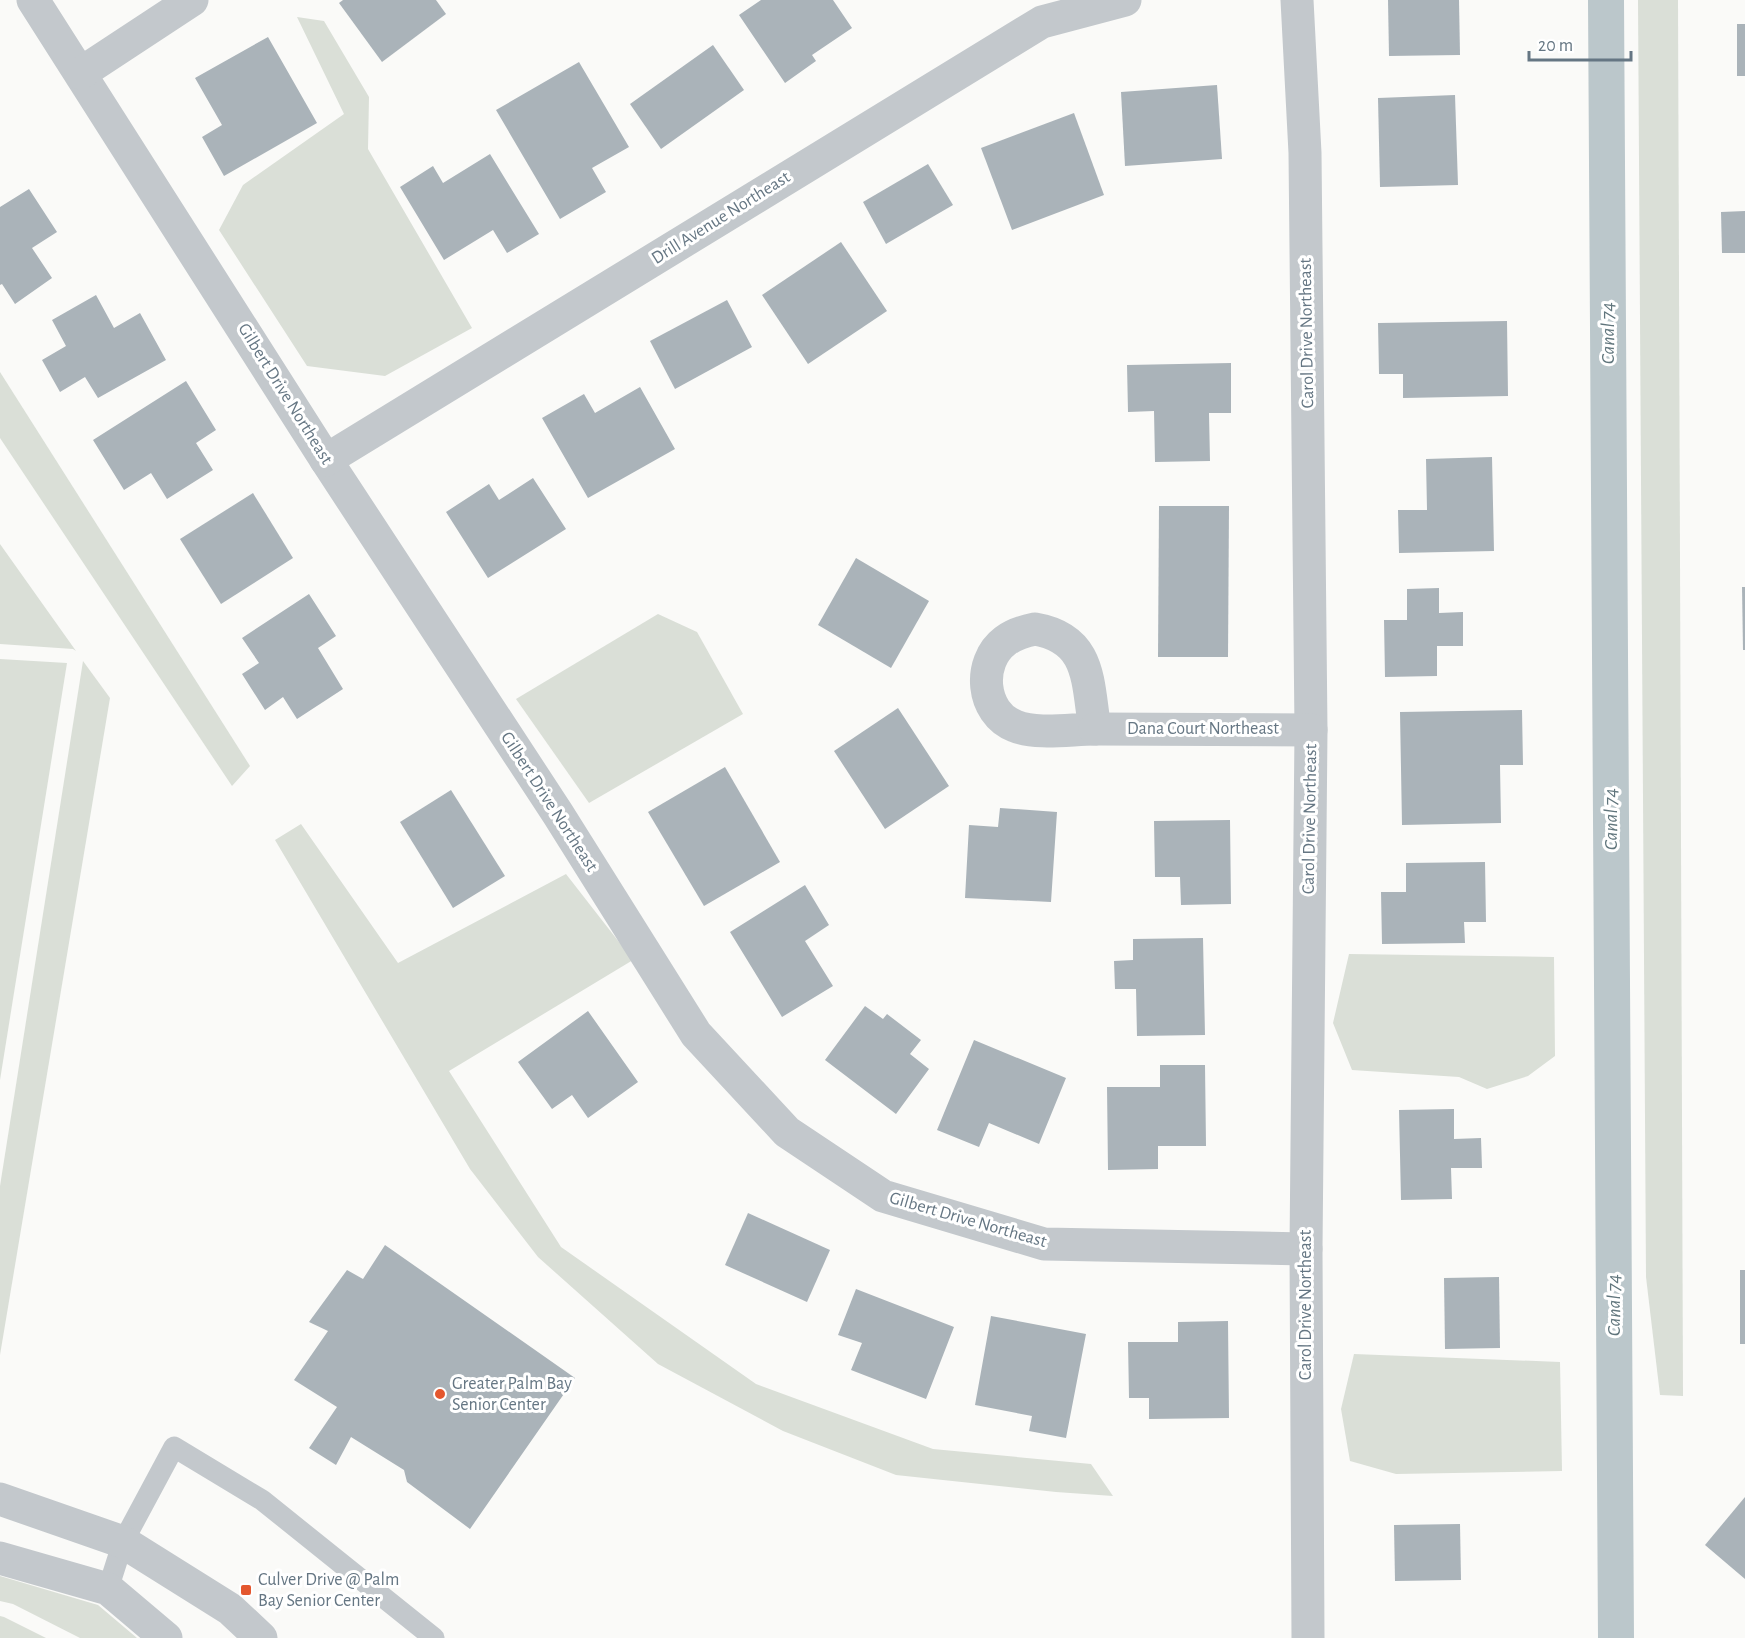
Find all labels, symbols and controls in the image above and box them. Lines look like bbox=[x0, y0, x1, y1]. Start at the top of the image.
scale bar bbox=[1529, 24, 1631, 62]
text: 20 m bbox=[1538, 37, 1573, 55]
street label: Drill Avenue Northeast bbox=[649, 168, 794, 268]
street label: Carol Drive Northeast bbox=[1297, 257, 1317, 408]
water label: Canal 74 bbox=[1598, 302, 1618, 364]
street label: Gilbert Drive Northeast bbox=[234, 320, 336, 468]
street label: Dana Court Northeast bbox=[1127, 720, 1279, 738]
street label: Gilbert Drive Northeast bbox=[497, 729, 601, 875]
street label: Carol Drive Northeast bbox=[1300, 743, 1320, 894]
water label: Canal 74 bbox=[1601, 788, 1621, 850]
street label: Gilbert Drive Northeast bbox=[887, 1189, 1049, 1251]
street label: Carol Drive Northeast bbox=[1297, 1230, 1315, 1380]
water label: Canal 74 bbox=[1604, 1274, 1624, 1336]
place label: Greater Palm Bay Senior Center bbox=[452, 1375, 572, 1414]
marker: Greater Palm Bay Senior Center bbox=[433, 1387, 447, 1401]
place label: Culver Drive @ Palm Bay Senior Center bbox=[258, 1571, 399, 1610]
marker: Culver Drive @ Palm Bay Senior Center bbox=[239, 1583, 253, 1597]

